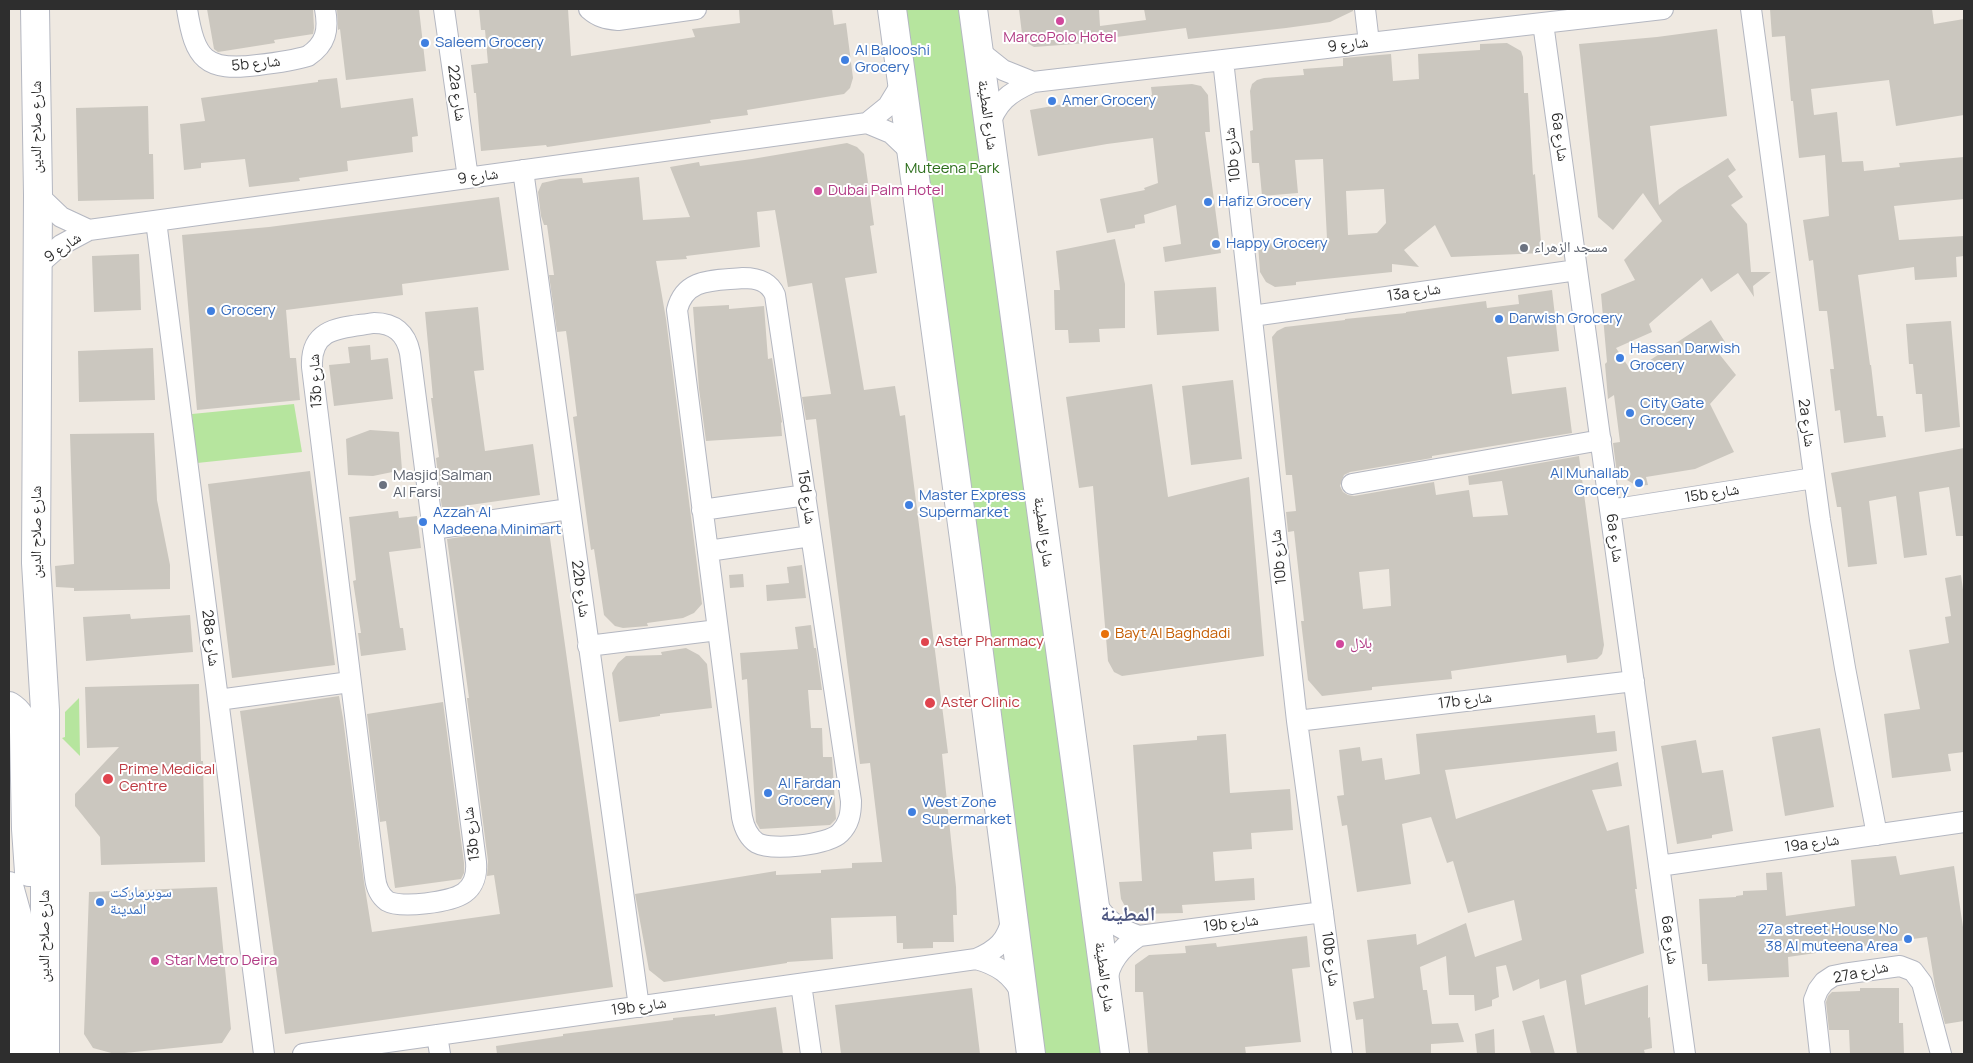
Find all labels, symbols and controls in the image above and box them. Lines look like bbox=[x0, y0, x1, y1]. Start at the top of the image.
marker: MarcoPolo Hotel bbox=[1054, 15, 1066, 27]
place label: MarcoPolo Hotel bbox=[1003, 29, 1117, 47]
place label: Saleem Grocery bbox=[435, 34, 544, 52]
street label: شارع 9 bbox=[1327, 34, 1369, 56]
marker: Saleem Grocery bbox=[419, 37, 431, 49]
place label: Al Balooshi Grocery bbox=[855, 42, 930, 77]
street label: 5b شارع bbox=[231, 52, 281, 76]
marker: Al Balooshi Grocery bbox=[839, 54, 851, 66]
street label: 22a شارع bbox=[443, 64, 469, 122]
street label: شارع المطينة bbox=[973, 79, 1001, 151]
street label: شارع صلاح الدين bbox=[28, 81, 46, 173]
place label: Amer Grocery bbox=[1062, 92, 1156, 110]
marker: Amer Grocery bbox=[1046, 95, 1058, 107]
street label: 6a شارع bbox=[1547, 111, 1571, 163]
street label: 10b شارع bbox=[1221, 127, 1245, 183]
park label: Muteena Park bbox=[905, 160, 999, 178]
street label: شارع 9 bbox=[457, 165, 499, 189]
place label: Dubai Palm Hotel bbox=[828, 182, 944, 200]
marker: Dubai Palm Hotel bbox=[812, 185, 824, 197]
place label: Hafiz Grocery bbox=[1218, 193, 1311, 211]
marker: Hafiz Grocery bbox=[1202, 196, 1214, 208]
street label: شارع 9 bbox=[41, 229, 85, 267]
place label: Happy Grocery bbox=[1226, 235, 1328, 253]
marker: Happy Grocery bbox=[1210, 238, 1222, 250]
place label: مسجد الزهراء bbox=[1534, 239, 1607, 257]
marker: مسجد الزهراء bbox=[1518, 242, 1530, 254]
street label: 13a شارع bbox=[1386, 280, 1442, 306]
place label: Grocery bbox=[221, 302, 276, 320]
marker: Grocery bbox=[205, 305, 217, 317]
place label: Darwish Grocery bbox=[1509, 310, 1622, 328]
marker: Darwish Grocery bbox=[1493, 313, 1505, 325]
place label: Hassan Darwish Grocery bbox=[1630, 340, 1740, 375]
marker: Hassan Darwish Grocery bbox=[1614, 352, 1626, 364]
street label: 13b شارع bbox=[306, 353, 326, 409]
place label: City Gate Grocery bbox=[1640, 395, 1704, 430]
street label: 2a شارع bbox=[1794, 398, 1818, 448]
marker: City Gate Grocery bbox=[1624, 407, 1636, 419]
place label: Al Muhallab Grocery bbox=[1550, 465, 1629, 500]
place label: Masjid Salman Al Farsi bbox=[393, 467, 492, 502]
street label: 15d شارع bbox=[793, 469, 819, 525]
marker: Al Muhallab Grocery bbox=[1633, 477, 1645, 489]
marker: Masjid Salman Al Farsi bbox=[377, 479, 389, 491]
street label: 15b شارع bbox=[1683, 481, 1741, 507]
street label: شارع صلاح الدين bbox=[28, 486, 46, 578]
place label: Master Express Supermarket bbox=[919, 487, 1026, 522]
street label: شارع المطينة bbox=[1029, 496, 1057, 568]
marker: Master Express Supermarket bbox=[903, 499, 915, 511]
place label: Azzah Al Madeena Minimart bbox=[433, 504, 561, 539]
street label: 6a شارع bbox=[1602, 512, 1626, 564]
marker: Azzah Al Madeena Minimart bbox=[417, 516, 429, 528]
street label: 10b شارع bbox=[1267, 529, 1291, 585]
street label: 22b شارع bbox=[567, 559, 593, 619]
street label: 28a شارع bbox=[198, 609, 222, 667]
place label: Bayt Al Baghdadi bbox=[1115, 625, 1231, 643]
marker: Bayt Al Baghdadi bbox=[1099, 628, 1111, 640]
place label: Aster Pharmacy bbox=[935, 633, 1044, 651]
place label: بلال bbox=[1350, 635, 1372, 653]
marker: Aster Pharmacy bbox=[919, 636, 931, 648]
marker: بلال bbox=[1334, 638, 1346, 650]
street label: 17b شارع bbox=[1437, 689, 1493, 713]
place label: Aster Clinic bbox=[941, 694, 1020, 712]
marker: Aster Clinic bbox=[923, 696, 937, 710]
place label: Prime Medical Centre bbox=[119, 761, 215, 796]
marker: Prime Medical Centre bbox=[101, 772, 115, 786]
place label: Al Fardan Grocery bbox=[778, 775, 841, 810]
marker: Al Fardan Grocery bbox=[762, 787, 774, 799]
place label: West Zone Supermarket bbox=[922, 794, 1012, 829]
street label: 13b شارع bbox=[460, 806, 484, 862]
marker: West Zone Supermarket bbox=[906, 806, 918, 818]
street label: 19a شارع bbox=[1784, 831, 1840, 857]
place label: سوبرماركت المدينة bbox=[110, 884, 172, 919]
street label: شارع صلاح الدين bbox=[36, 890, 54, 982]
marker: سوبرماركت المدينة bbox=[94, 896, 106, 908]
district label: المطينة bbox=[1101, 903, 1155, 927]
street label: 19b شارع bbox=[1202, 912, 1260, 936]
street label: 6a شارع bbox=[1657, 914, 1681, 966]
place label: 27a street House No 38 Al muteena Area bbox=[1758, 921, 1898, 956]
street label: 10b شارع bbox=[1317, 930, 1343, 988]
marker: 27a street House No 38 Al muteena Area bbox=[1902, 933, 1914, 945]
street label: شارع المطينة bbox=[1090, 941, 1118, 1013]
place label: Star Metro Deira bbox=[165, 952, 277, 970]
marker: Star Metro Deira bbox=[149, 955, 161, 967]
street label: 27a شارع bbox=[1832, 958, 1890, 988]
street label: 19b شارع bbox=[610, 994, 668, 1020]

